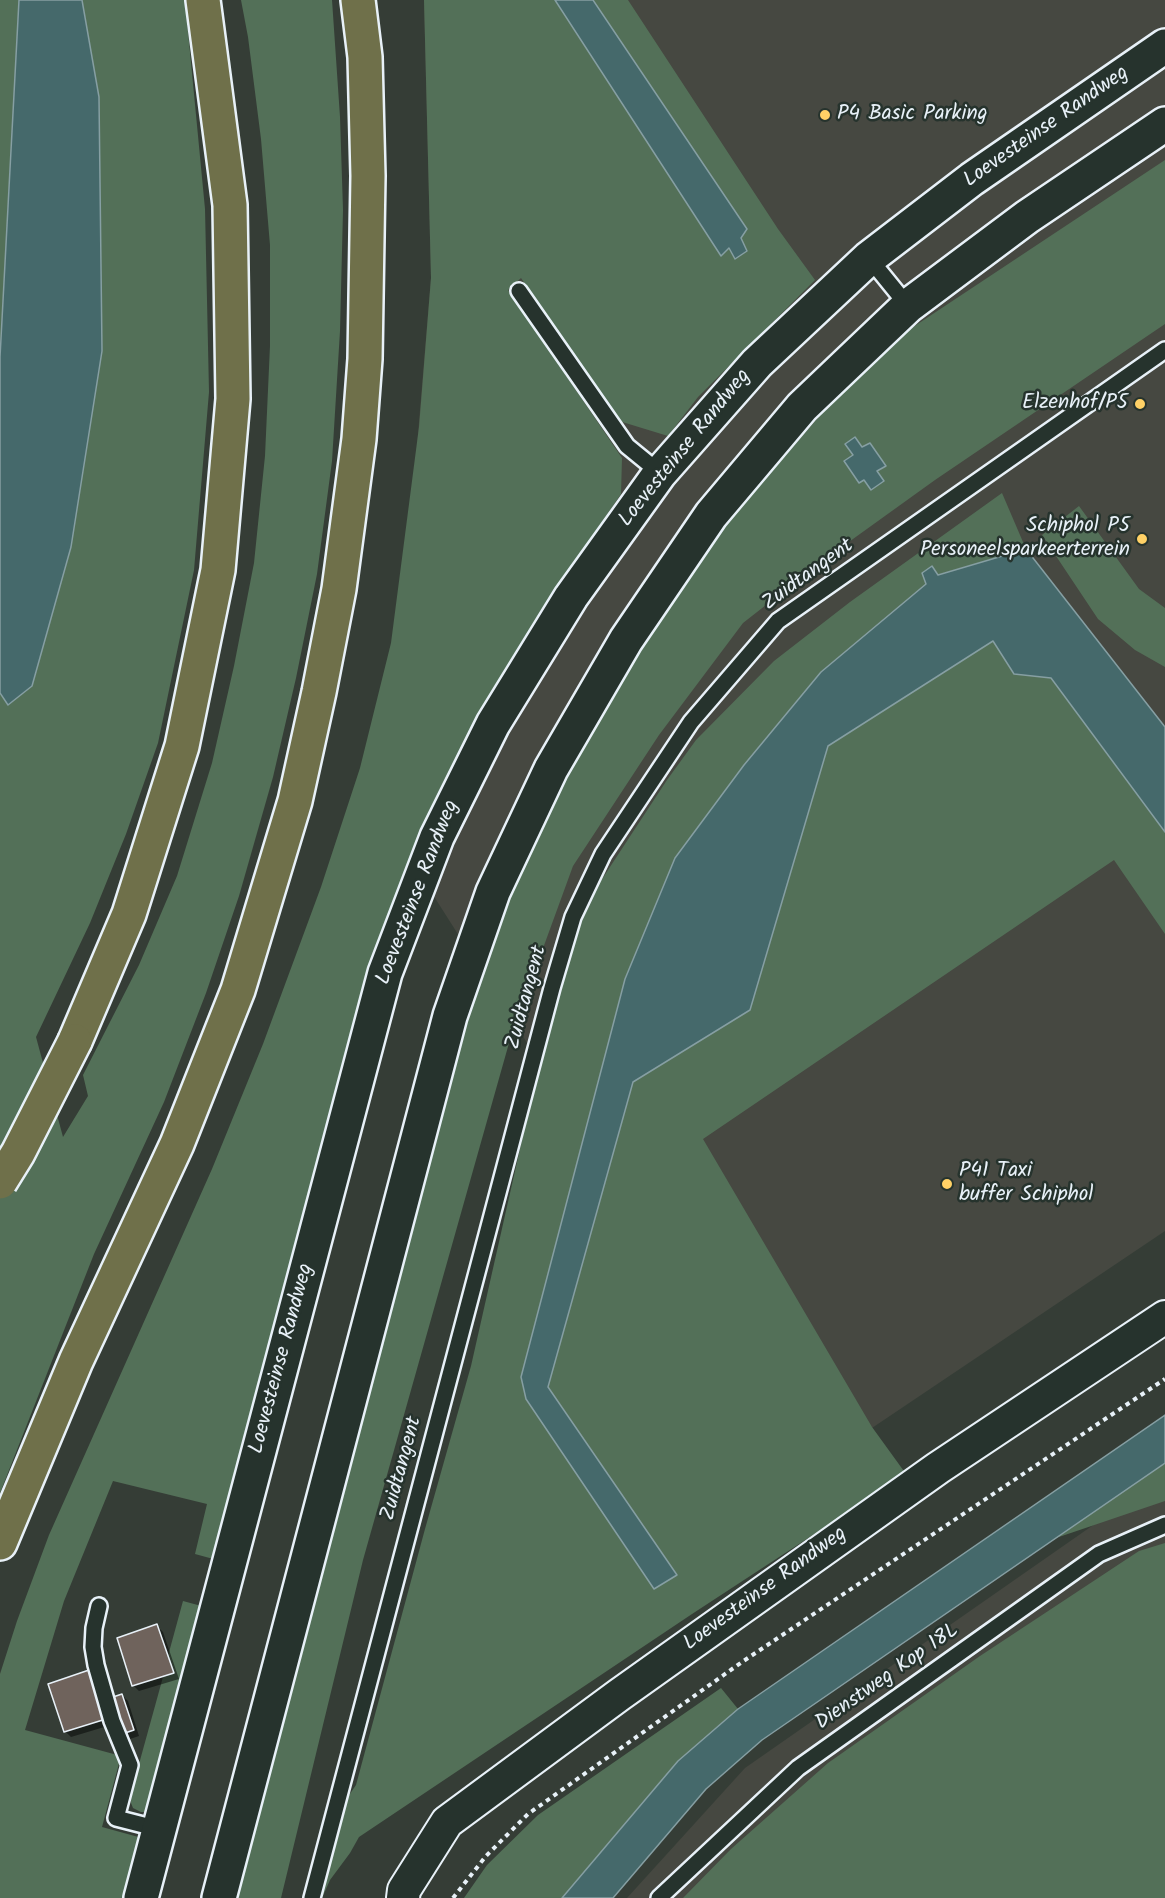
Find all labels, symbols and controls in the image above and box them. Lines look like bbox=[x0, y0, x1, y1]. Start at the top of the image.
street label: Loevesteinse Randweg bbox=[960, 62, 1134, 194]
place label: P4 Basic Parking bbox=[837, 102, 988, 128]
marker: P4 Basic Parking bbox=[818, 108, 832, 122]
street label: Loevesteinse Randweg bbox=[615, 365, 757, 533]
place label: Elzenhof/P5 bbox=[1022, 391, 1128, 417]
marker: Elzenhof/P5 bbox=[1133, 397, 1147, 411]
place label: Schiphol P5 Personeelsparkeerterrein bbox=[920, 514, 1130, 564]
marker: Schiphol P5 Personeelsparkeerterrein bbox=[1135, 532, 1149, 546]
street label: Zuidtangent bbox=[759, 535, 859, 617]
street label: Loevesteinse Randweg bbox=[372, 797, 466, 989]
street label: Zuidtangent bbox=[502, 943, 554, 1053]
place label: P41 Taxi buffer Schiphol bbox=[959, 1159, 1093, 1209]
marker: P41 Taxi buffer Schiphol bbox=[940, 1177, 954, 1191]
street label: Loevesteinse Randweg bbox=[246, 1261, 320, 1457]
street label: Zuidtangent bbox=[377, 1414, 429, 1524]
street label: Loevesteinse Randweg bbox=[679, 1522, 853, 1658]
street label: Dienstweg Kop 18L bbox=[811, 1619, 965, 1737]

